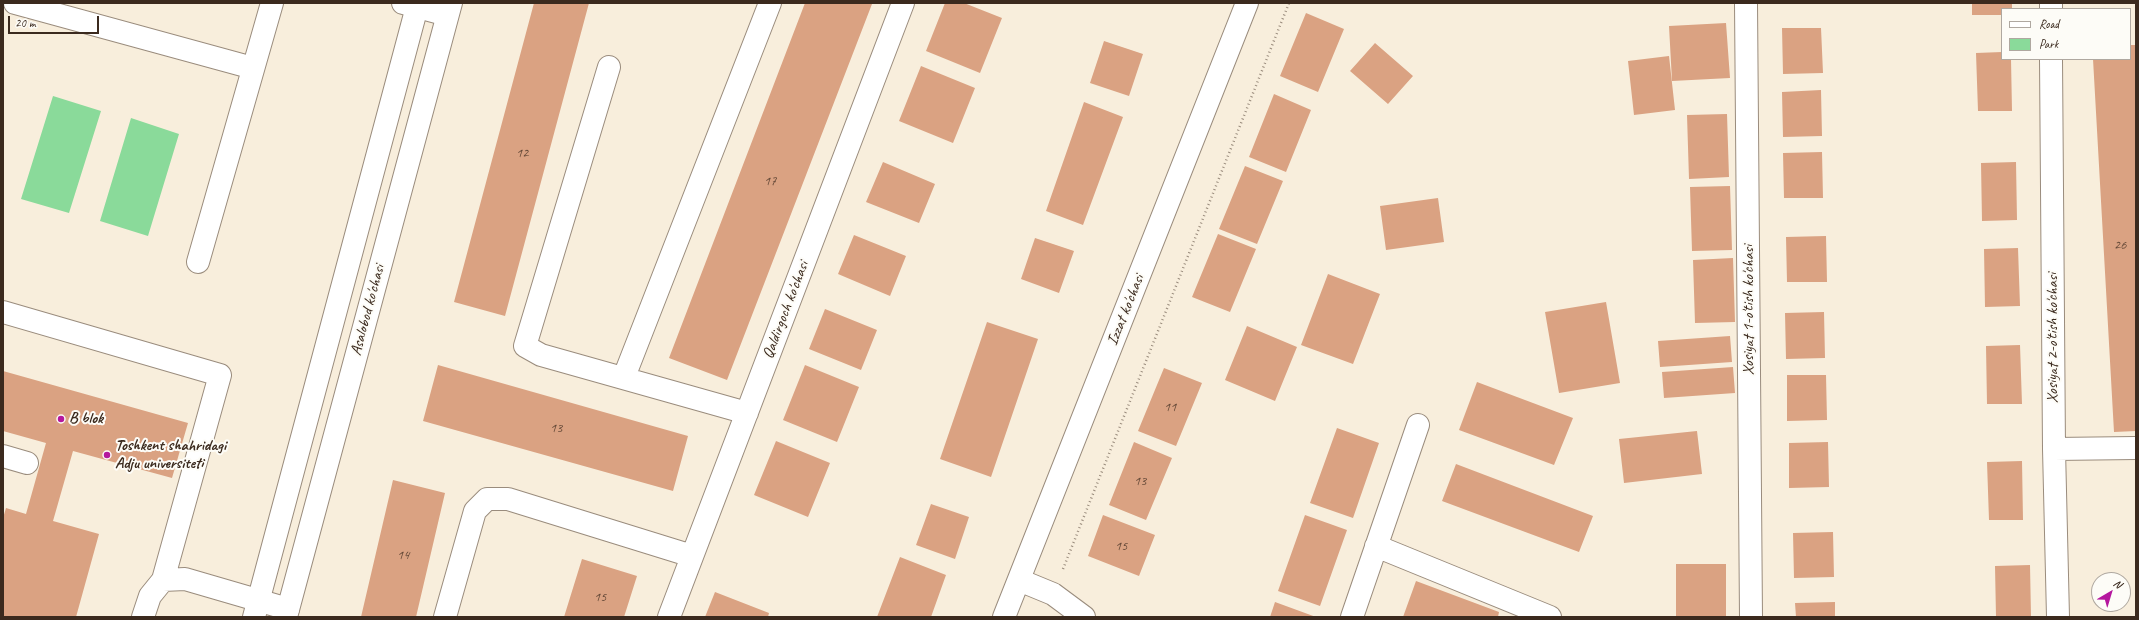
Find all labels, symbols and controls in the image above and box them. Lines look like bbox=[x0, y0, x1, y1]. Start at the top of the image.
scale bar bbox=[10, 8, 101, 34]
legend bbox=[2001, 8, 2131, 60]
text: 20 m bbox=[15, 15, 35, 31]
text: Road bbox=[2039, 16, 2059, 32]
text: Park bbox=[2039, 36, 2058, 52]
house number: 12 bbox=[516, 145, 528, 161]
house number: 17 bbox=[764, 173, 776, 189]
house number: 26 bbox=[2114, 237, 2126, 253]
street label: Xosiyat 1-o'tish ko'chasi bbox=[1739, 245, 1759, 375]
street label: Qaldirgoch ko'chasi bbox=[759, 259, 813, 361]
street label: Asalobod ko'chasi bbox=[347, 262, 389, 358]
street label: Izzat ko'chasi bbox=[1103, 272, 1149, 348]
street label: Xosiyat 2-o'tish ko'chasi bbox=[2043, 273, 2063, 403]
house number: 11 bbox=[1164, 399, 1176, 415]
place label: B blok bbox=[69, 409, 103, 429]
marker: B blok bbox=[56, 414, 66, 424]
house number: 13 bbox=[550, 420, 562, 436]
place label: Toshkent shahridagi Adju universiteti bbox=[115, 436, 226, 474]
marker: Toshkent shahridagi Adju universiteti bbox=[102, 450, 112, 460]
house number: 13 bbox=[1134, 473, 1146, 489]
house number: 15 bbox=[1115, 538, 1127, 554]
house number: 14 bbox=[397, 547, 409, 563]
north arrow bbox=[2091, 572, 2131, 612]
text: N bbox=[2111, 576, 2125, 591]
house number: 15 bbox=[594, 589, 606, 605]

